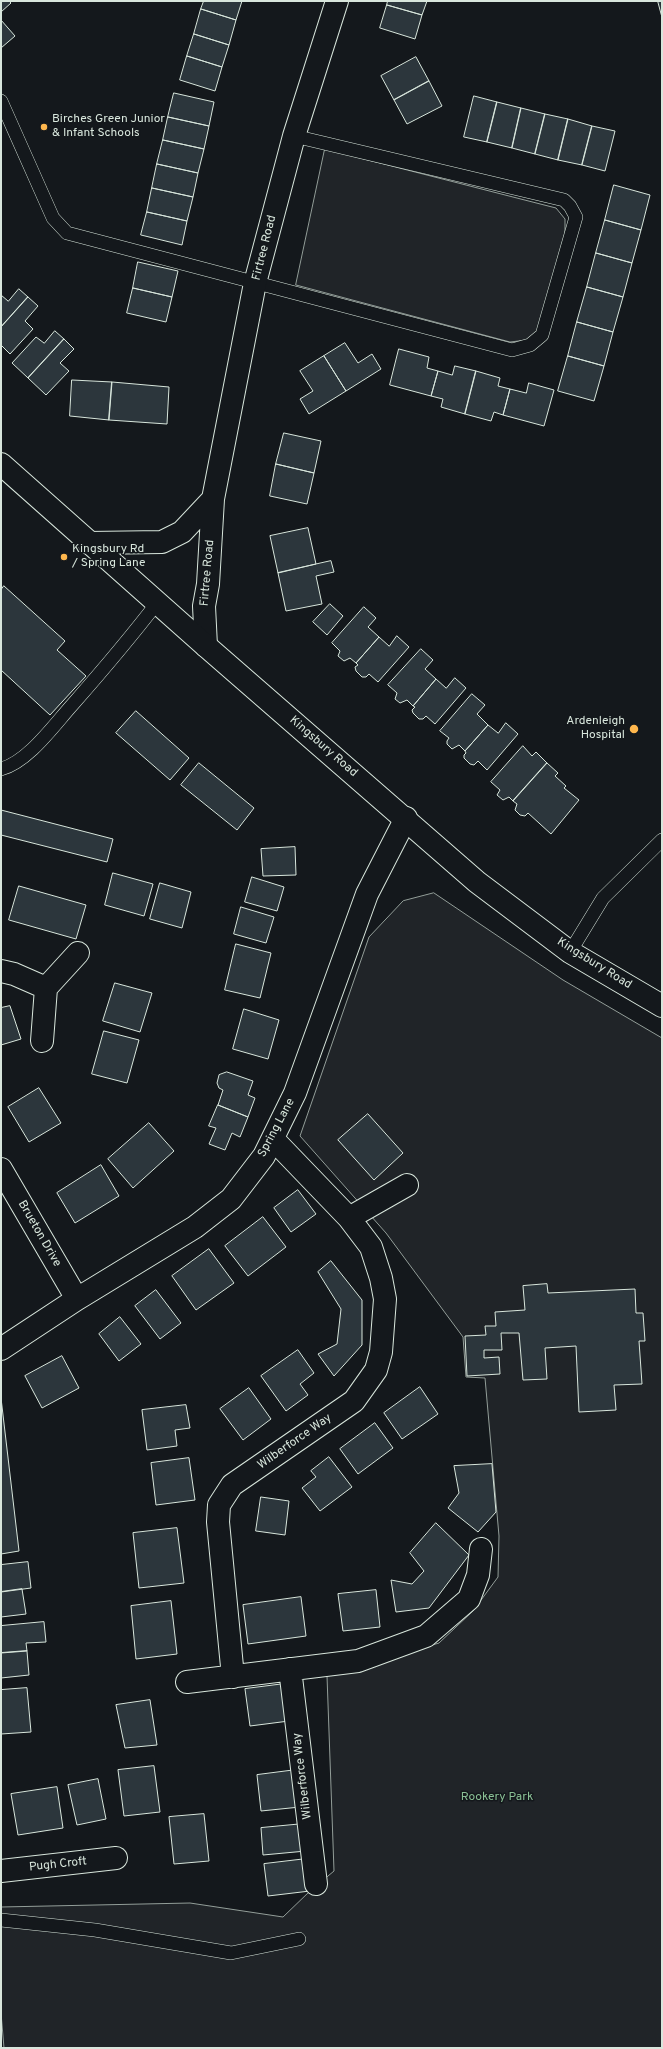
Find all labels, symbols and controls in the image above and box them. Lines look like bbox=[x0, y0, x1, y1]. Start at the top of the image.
place label: Birches Green Junior & Infant Schools bbox=[52, 113, 165, 141]
marker: Birches Green Junior & Infant Schools bbox=[39, 122, 49, 132]
street label: Firtree Road bbox=[250, 214, 280, 282]
street label: Firtree Road bbox=[198, 539, 218, 607]
place label: Kingsbury Rd / Spring Lane bbox=[72, 543, 145, 571]
marker: Kingsbury Rd / Spring Lane bbox=[59, 552, 69, 562]
street label: Kingsbury Road bbox=[286, 713, 360, 781]
place label: Ardenleigh Hospital bbox=[566, 715, 625, 743]
marker: Ardenleigh Hospital bbox=[628, 723, 640, 735]
street label: Kingsbury Road bbox=[554, 935, 634, 993]
street label: Spring Lane bbox=[255, 1096, 299, 1160]
street label: Brueton Drive bbox=[14, 1198, 64, 1270]
street label: Wilberforce Way bbox=[255, 1411, 335, 1473]
street label: Wilberforce Way bbox=[291, 1732, 315, 1820]
park label: Rookery Park bbox=[461, 1791, 533, 1805]
street label: Pugh Croft bbox=[29, 1855, 87, 1875]

